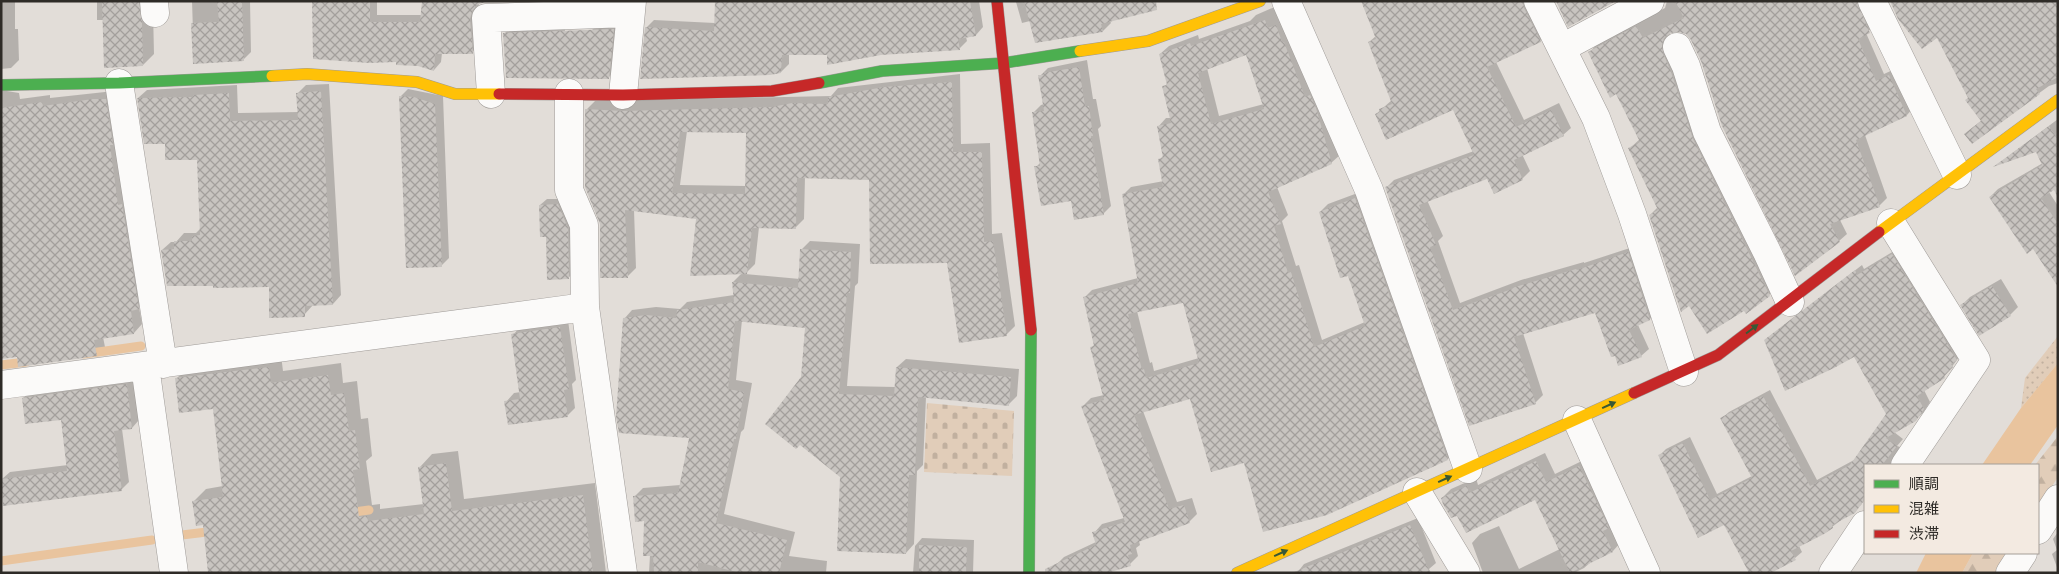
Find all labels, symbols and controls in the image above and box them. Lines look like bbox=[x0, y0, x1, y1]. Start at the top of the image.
one-way arrow bbox=[1745, 324, 1758, 335]
one-way arrow bbox=[1602, 401, 1617, 410]
legend bbox=[1864, 464, 2039, 554]
text: 順調 bbox=[1909, 473, 1939, 496]
one-way arrow bbox=[1438, 475, 1452, 483]
text: 混雑 bbox=[1909, 498, 1939, 521]
text: 渋滞 bbox=[1909, 523, 1939, 546]
one-way arrow bbox=[1274, 548, 1288, 556]

